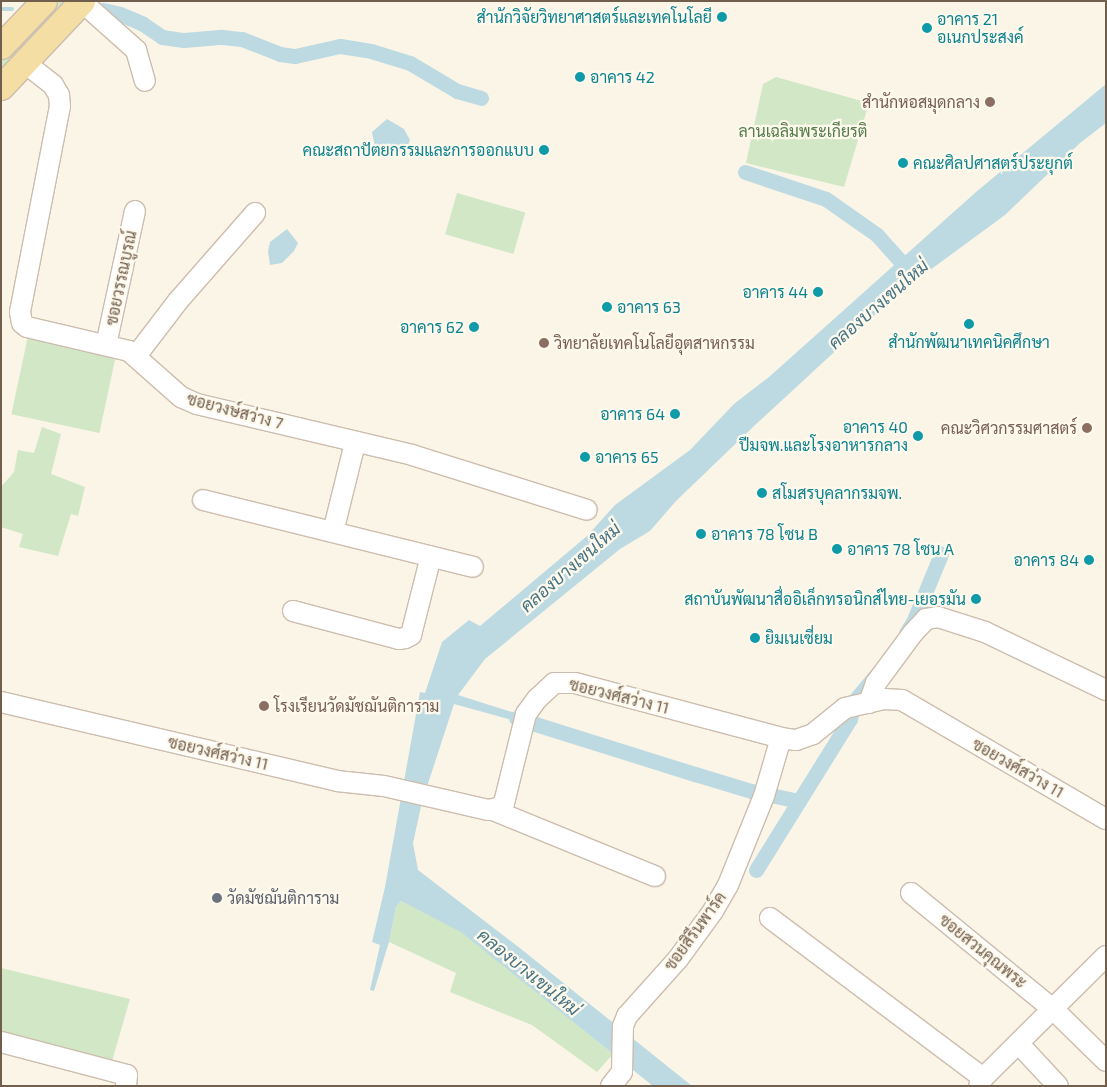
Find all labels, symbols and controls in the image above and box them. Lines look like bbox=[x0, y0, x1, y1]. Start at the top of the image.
place label: สำนักวิจัยวิทยาศาสตร์และเทคโนโลยี bbox=[477, 7, 712, 27]
place label: อาคาร 21 อเนกประสงค์ bbox=[937, 9, 1024, 47]
marker: สำนักวิจัยวิทยาศาสตร์และเทคโนโลยี bbox=[716, 11, 728, 23]
marker: อาคาร 21 อเนกประสงค์ bbox=[921, 22, 933, 34]
place label: อาคาร 42 bbox=[590, 67, 655, 87]
marker: อาคาร 42 bbox=[574, 71, 586, 83]
place label: สำนักหอสมุดกลาง bbox=[862, 92, 980, 112]
marker: สำนักหอสมุดกลาง bbox=[984, 96, 996, 108]
park label: ลานเฉลิมพระเกียรติ bbox=[738, 121, 868, 141]
place label: คณะสถาปัตยกรรมและการออกแบบ bbox=[303, 140, 534, 160]
marker: คณะสถาปัตยกรรมและการออกแบบ bbox=[538, 144, 550, 156]
place label: คณะศิลปศาสตร์ประยุกต์ bbox=[913, 153, 1073, 173]
marker: คณะศิลปศาสตร์ประยุกต์ bbox=[897, 157, 909, 169]
street label: ซอยวรรณบูรณ์ bbox=[102, 229, 140, 327]
water label: คลองบางเขนใหม่ bbox=[823, 255, 933, 353]
place label: อาคาร 44 bbox=[742, 282, 808, 302]
marker: อาคาร 44 bbox=[812, 286, 824, 298]
place label: อาคาร 63 bbox=[617, 297, 681, 317]
marker: อาคาร 63 bbox=[601, 301, 613, 313]
place label: อาคาร 62 bbox=[400, 317, 464, 337]
marker: สำนักพัฒนาเทคนิคศึกษา bbox=[963, 318, 975, 330]
marker: อาคาร 62 bbox=[468, 321, 480, 333]
place label: สำนักพัฒนาเทคนิคศึกษา bbox=[888, 332, 1050, 352]
place label: วิทยาลัยเทคโนโลยีอุตสาหกรรม bbox=[554, 333, 755, 353]
marker: วิทยาลัยเทคโนโลยีอุตสาหกรรม bbox=[538, 337, 550, 349]
street label: ซอยวงษ์สว่าง 7 bbox=[185, 389, 285, 433]
place label: อาคาร 64 bbox=[600, 404, 665, 424]
marker: อาคาร 64 bbox=[669, 408, 681, 420]
place label: อาคาร 40 ปีมจพ.และโรงอาหารกลาง bbox=[739, 417, 908, 455]
place label: คณะวิศวกรรมศาสตร์ bbox=[941, 418, 1077, 438]
marker: คณะวิศวกรรมศาสตร์ bbox=[1081, 422, 1093, 434]
marker: อาคาร 40 ปีมจพ.และโรงอาหารกลาง bbox=[912, 430, 924, 442]
place label: อาคาร 65 bbox=[595, 447, 659, 467]
marker: อาคาร 65 bbox=[579, 451, 591, 463]
place label: สโมสรบุคลากรมจพ. bbox=[772, 483, 902, 503]
marker: สโมสรบุคลากรมจพ. bbox=[756, 487, 768, 499]
water label: คลองบางเขนใหม่ bbox=[515, 518, 625, 616]
place label: อาคาร 78 โซน B bbox=[711, 524, 818, 544]
marker: อาคาร 78 โซน B bbox=[695, 528, 707, 540]
place label: อาคาร 78 โซน A bbox=[847, 539, 954, 559]
marker: อาคาร 78 โซน A bbox=[831, 543, 843, 555]
place label: อาคาร 84 bbox=[1014, 550, 1079, 570]
marker: อาคาร 84 bbox=[1083, 554, 1095, 566]
place label: สถาบันพัฒนาสื่ออิเล็กทรอนิกส์ไทย-เยอรมัน bbox=[684, 589, 966, 609]
marker: สถาบันพัฒนาสื่ออิเล็กทรอนิกส์ไทย-เยอรมัน bbox=[970, 593, 982, 605]
place label: ยิมเนเซี่ยม bbox=[765, 628, 833, 648]
marker: ยิมเนเซี่ยม bbox=[749, 632, 761, 644]
street label: ซอยวงศ์สว่าง 11 bbox=[567, 674, 671, 718]
place label: โรงเรียนวัดมัชฌันติการาม bbox=[274, 696, 439, 716]
marker: โรงเรียนวัดมัชฌันติการาม bbox=[258, 700, 270, 712]
street label: ซอยวงศ์สว่าง 11 bbox=[166, 732, 270, 774]
street label: ซอยวงศ์สว่าง 11 bbox=[969, 734, 1067, 802]
place label: วัดมัชฌันติการาม bbox=[227, 888, 339, 908]
street label: ซอยสิรีนพาร์ค bbox=[660, 888, 730, 974]
marker: วัดมัชฌันติการาม bbox=[211, 892, 223, 904]
street label: ซอยสวนคุณพระ bbox=[935, 910, 1031, 992]
water label: คลองบางเขนใหม่ bbox=[473, 924, 585, 1020]

